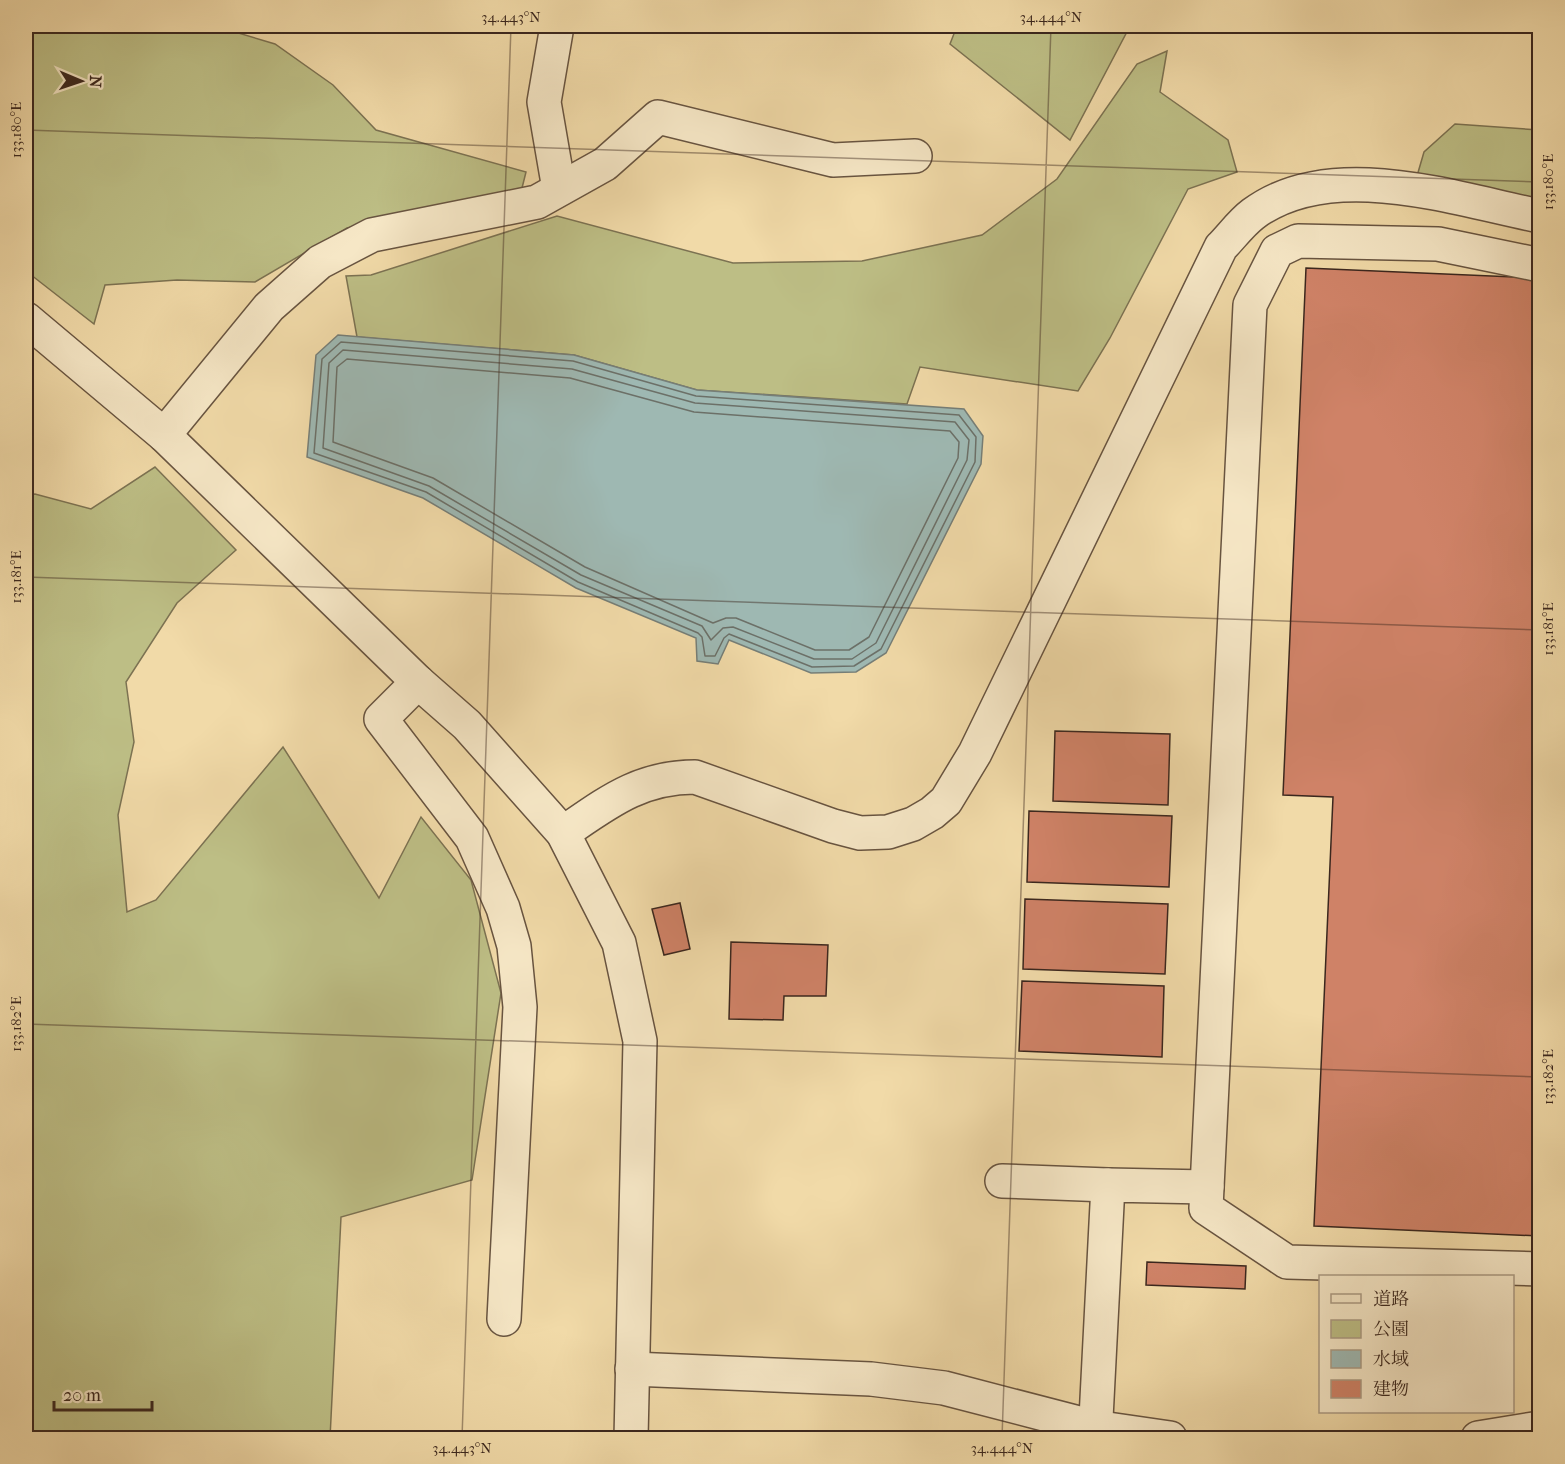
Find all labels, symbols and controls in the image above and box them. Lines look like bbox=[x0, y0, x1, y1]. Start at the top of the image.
text: 34.443°N bbox=[481, 8, 541, 26]
text: 34.444°N bbox=[1020, 8, 1083, 26]
north arrow bbox=[51, 51, 111, 111]
text: N bbox=[86, 75, 105, 89]
text: 133.180°E bbox=[7, 102, 25, 158]
text: 133.180°E bbox=[1539, 154, 1557, 210]
text: 133.181°E bbox=[7, 550, 25, 604]
text: 133.181°E bbox=[1539, 602, 1557, 656]
text: 133.182°E bbox=[7, 996, 25, 1052]
text: 133.182°E bbox=[1539, 1049, 1557, 1105]
legend bbox=[1319, 1275, 1514, 1413]
text: 道路 bbox=[1373, 1289, 1409, 1310]
text: 公園 bbox=[1373, 1319, 1409, 1340]
text: 水域 bbox=[1373, 1349, 1409, 1370]
scale bar bbox=[54, 1374, 152, 1412]
text: 建物 bbox=[1373, 1379, 1409, 1400]
text: 20 m bbox=[63, 1385, 101, 1406]
text: 34.443°N bbox=[432, 1439, 492, 1457]
text: 34.444°N bbox=[971, 1439, 1034, 1457]

